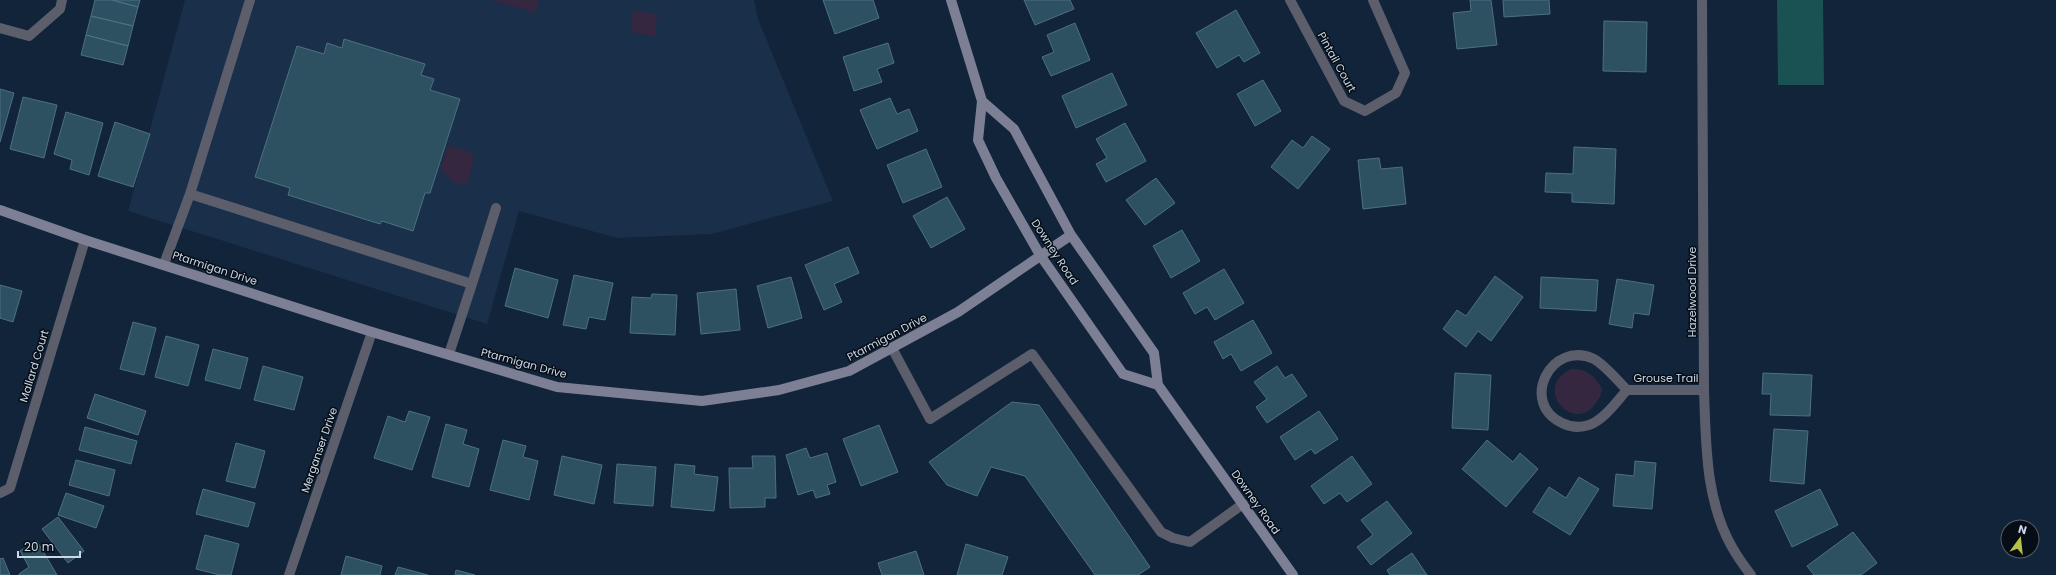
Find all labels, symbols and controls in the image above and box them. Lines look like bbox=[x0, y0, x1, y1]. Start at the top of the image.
street label: Pintail Court bbox=[1314, 29, 1360, 95]
street label: Downey Road bbox=[1028, 216, 1082, 288]
street label: Ptarmigan Drive bbox=[171, 247, 260, 289]
street label: Hazelwood Drive bbox=[1684, 247, 1700, 337]
street label: Ptarmigan Drive bbox=[844, 309, 930, 365]
street label: Mallard Court bbox=[15, 328, 53, 404]
street label: Ptarmigan Drive bbox=[479, 344, 569, 382]
street label: Grouse Trail bbox=[1633, 370, 1699, 386]
street label: Merganser Drive bbox=[297, 405, 341, 495]
street label: Downey Road bbox=[1228, 467, 1284, 537]
north arrow bbox=[2000, 519, 2040, 559]
text: N bbox=[2017, 521, 2029, 538]
scale bar bbox=[18, 533, 80, 559]
text: 20 m bbox=[24, 538, 54, 555]

